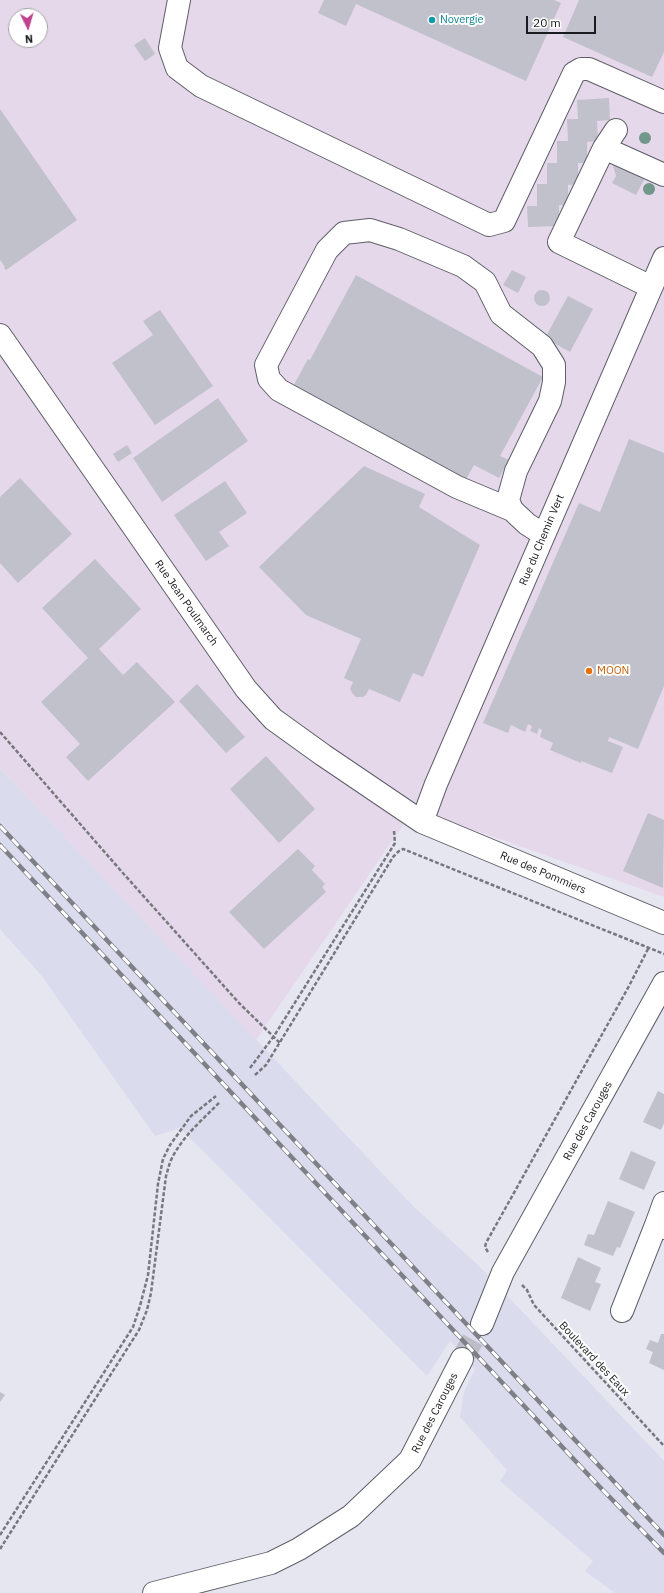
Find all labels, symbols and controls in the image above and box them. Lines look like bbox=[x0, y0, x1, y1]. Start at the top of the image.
north arrow bbox=[8, 8, 48, 48]
scale bar bbox=[528, 8, 598, 34]
place label: Novergie bbox=[440, 13, 484, 27]
marker: Novergie bbox=[427, 15, 437, 25]
text: 20 m bbox=[533, 15, 561, 30]
text: N bbox=[24, 32, 34, 46]
street label: Rue du Chemin Vert bbox=[517, 492, 567, 588]
street label: Rue Jean Poulmarch bbox=[152, 558, 220, 648]
place label: MOON bbox=[597, 664, 629, 678]
marker: MOON bbox=[584, 666, 594, 676]
street label: Rue des Pommiers bbox=[498, 849, 588, 897]
street label: Rue des Carouges bbox=[561, 1079, 615, 1163]
street label: Boulevard des Eaux bbox=[556, 1319, 632, 1399]
street label: Rue des Carouges bbox=[409, 1371, 461, 1455]

